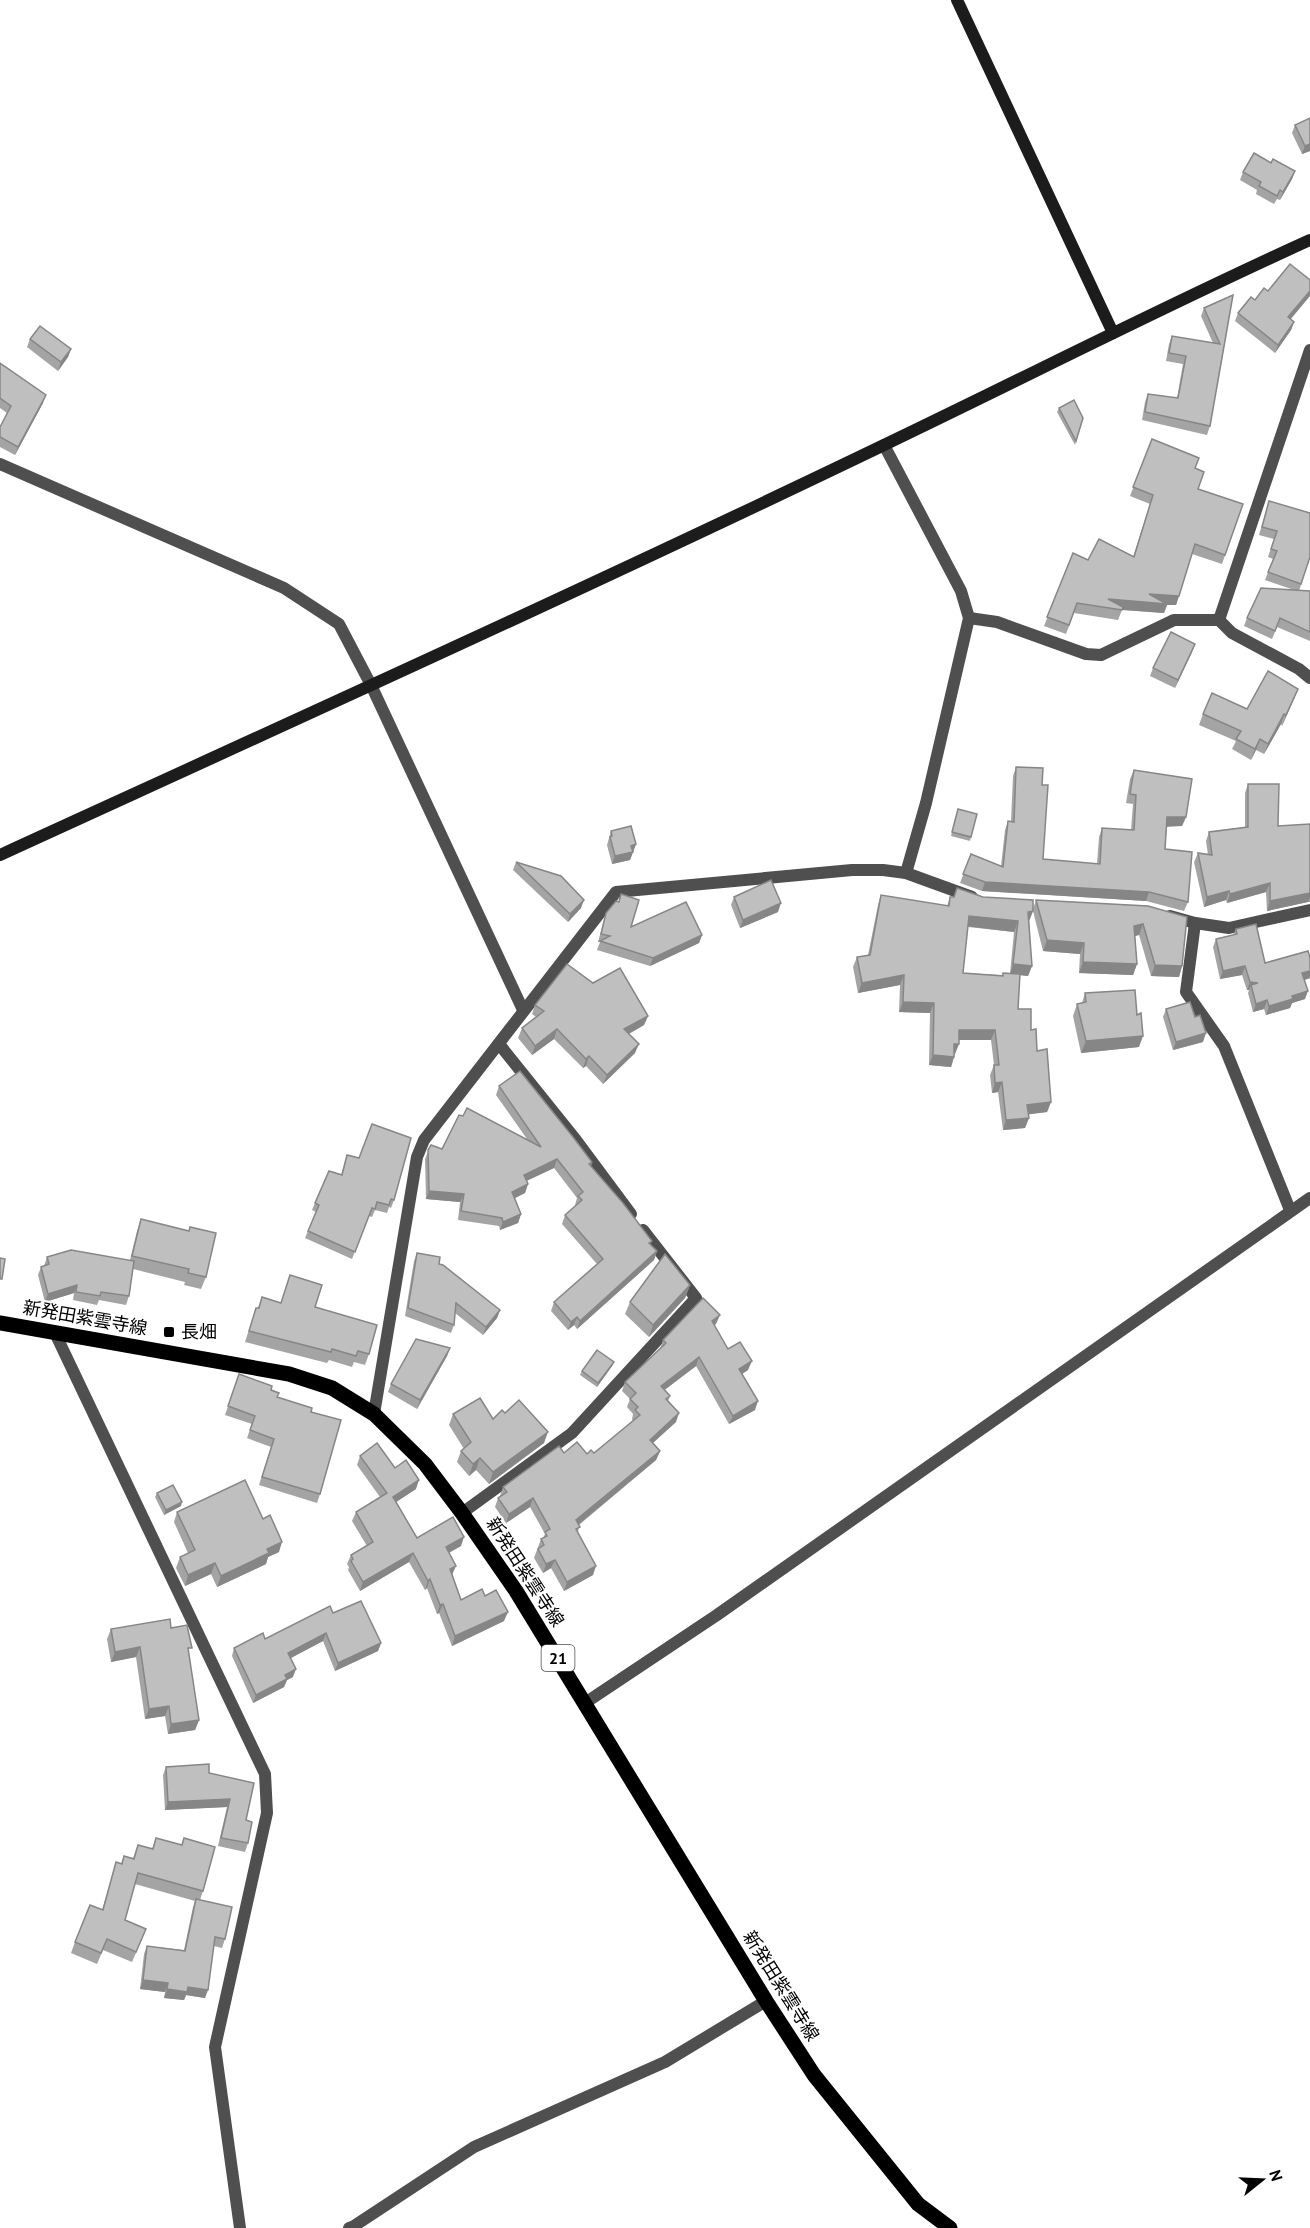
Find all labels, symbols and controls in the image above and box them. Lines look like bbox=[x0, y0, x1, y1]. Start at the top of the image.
street label: 新発田紫雲寺線 bbox=[21, 1295, 149, 1340]
place label: 長畑 bbox=[181, 1320, 217, 1343]
marker: 長畑 bbox=[162, 1325, 176, 1339]
street label: 新発田紫雲寺線 bbox=[481, 1513, 569, 1631]
road number: 21 bbox=[542, 1645, 574, 1671]
street label: 新発田紫雲寺線 bbox=[738, 1926, 825, 2045]
north arrow bbox=[1232, 2150, 1292, 2210]
text: N bbox=[1265, 2167, 1287, 2183]

